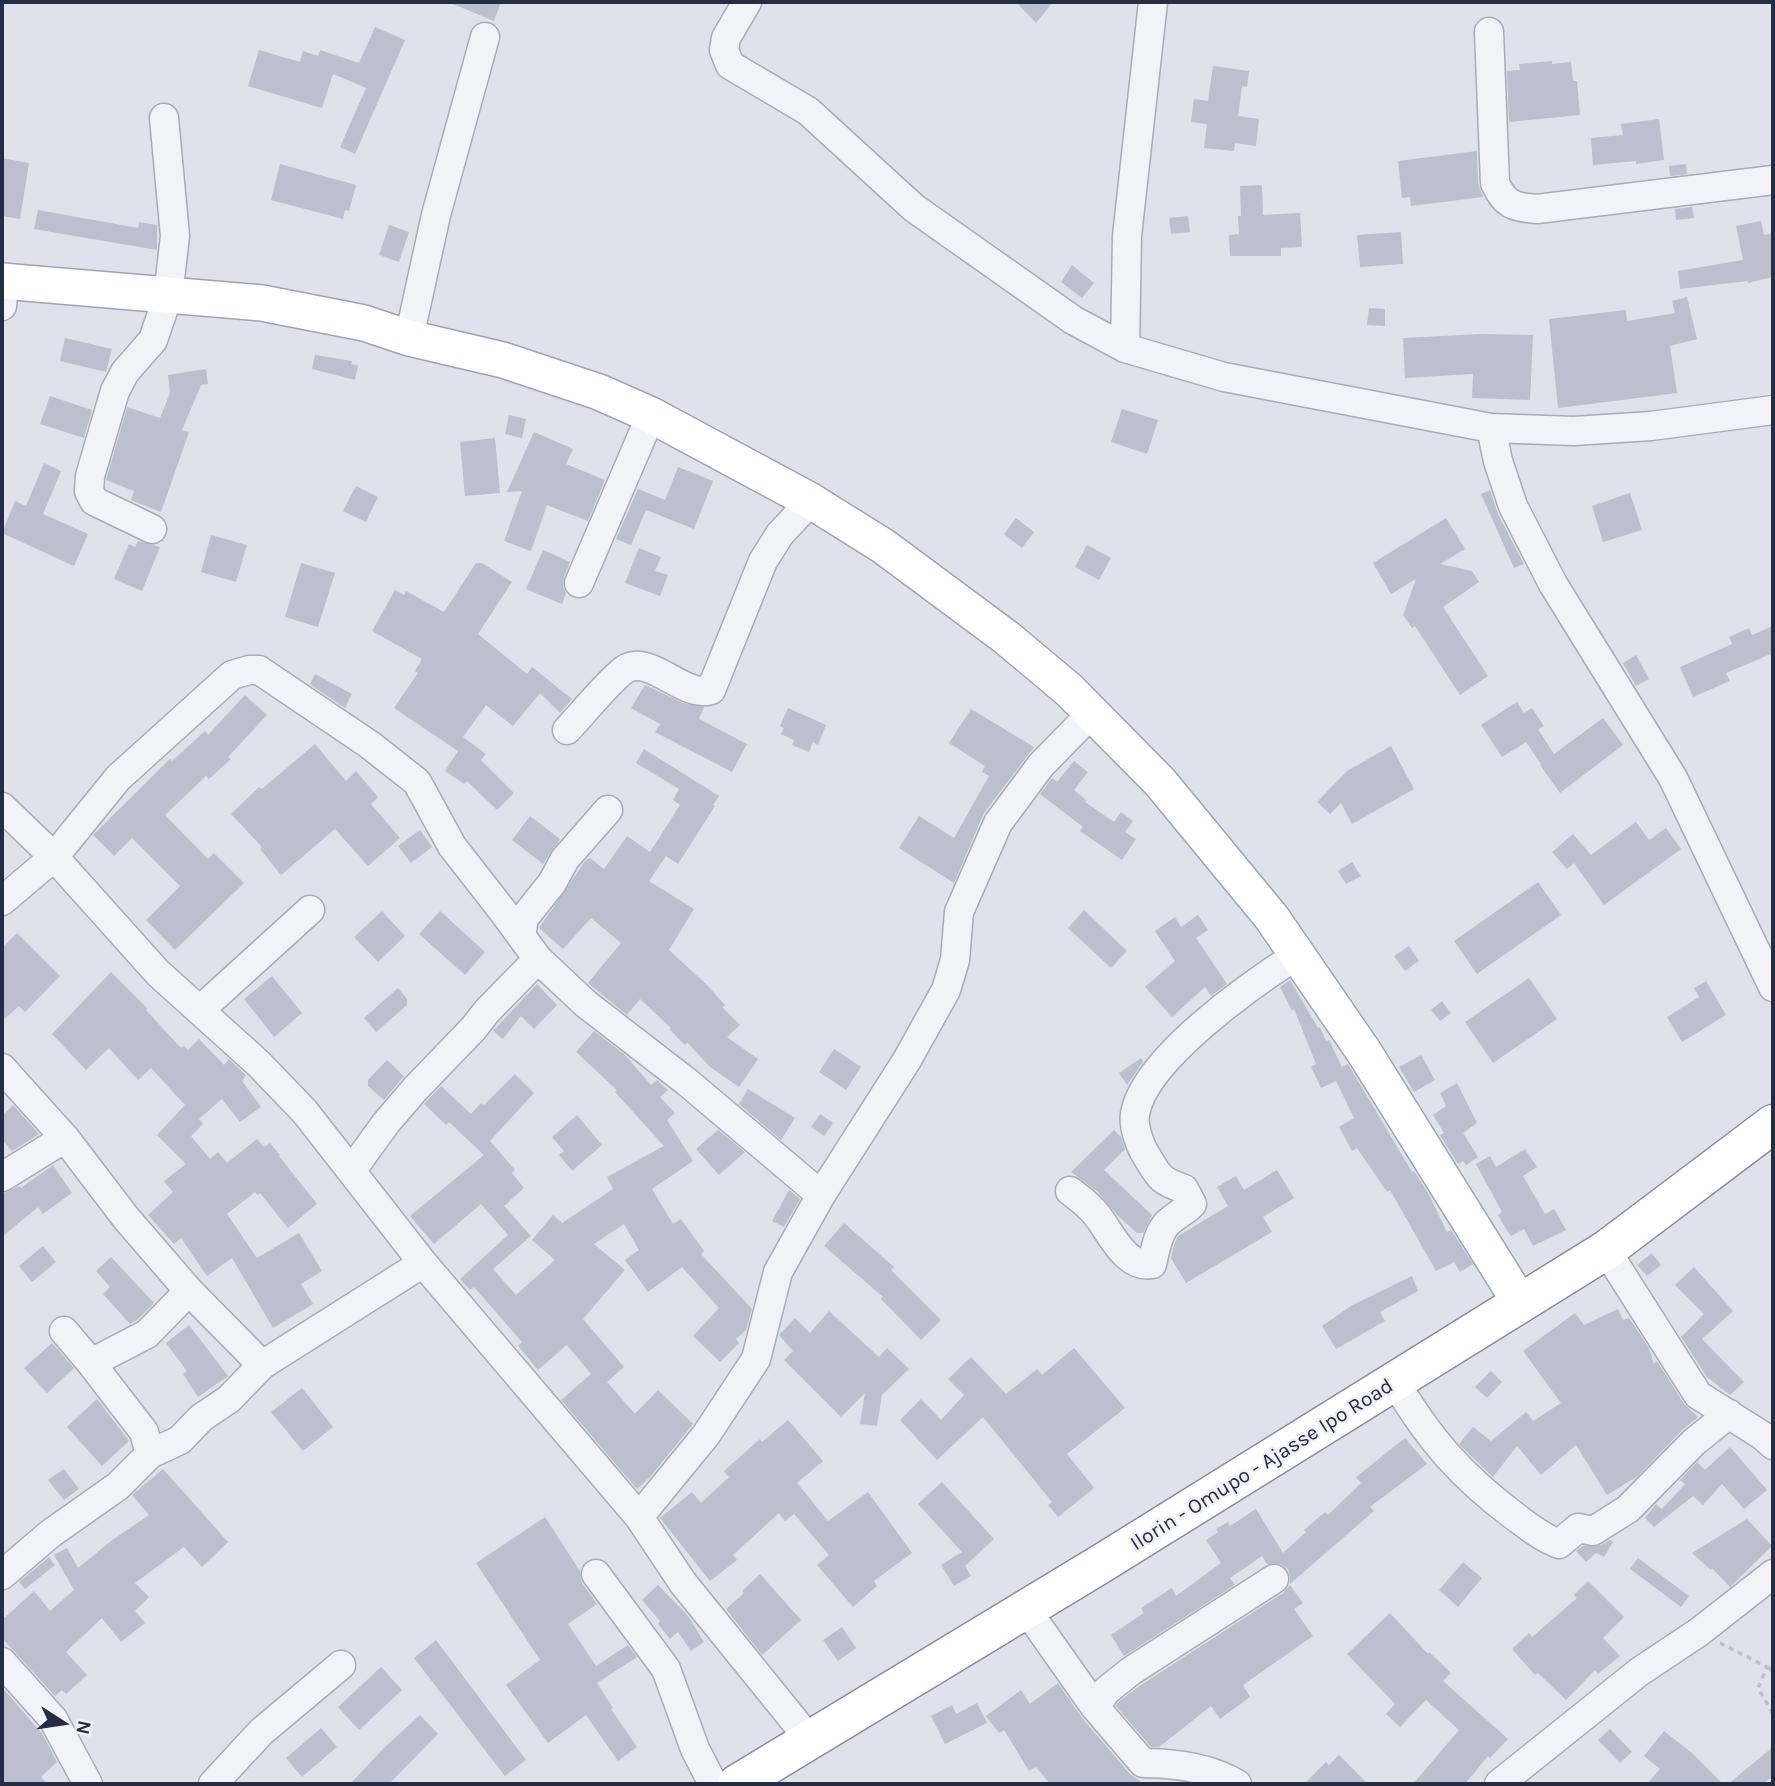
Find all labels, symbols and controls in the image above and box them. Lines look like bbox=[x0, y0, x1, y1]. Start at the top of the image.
street label: Ilorin - Omupo - Ajasse Ipo Road bbox=[1126, 1374, 1398, 1556]
north arrow bbox=[28, 1688, 98, 1758]
text: N bbox=[71, 1718, 96, 1736]

